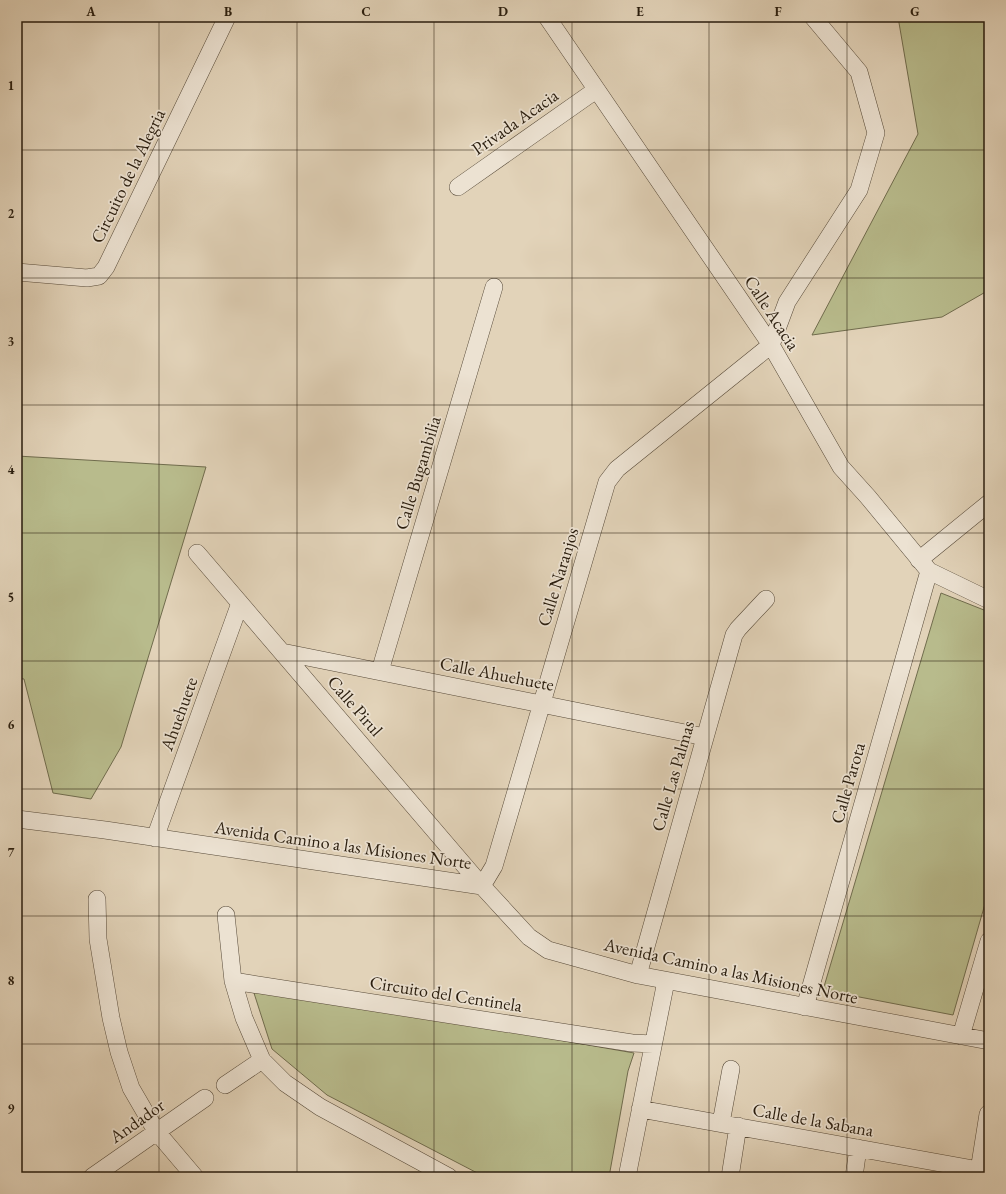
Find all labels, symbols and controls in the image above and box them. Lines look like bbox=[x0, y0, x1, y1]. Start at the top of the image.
text: A bbox=[85, 3, 96, 20]
text: B bbox=[224, 3, 232, 20]
text: C bbox=[361, 3, 371, 20]
text: D bbox=[498, 3, 508, 20]
text: E bbox=[636, 3, 644, 20]
text: F bbox=[774, 3, 782, 20]
text: G bbox=[910, 3, 920, 20]
text: 1 bbox=[8, 77, 15, 94]
street label: Privada Acacia bbox=[467, 83, 563, 160]
street label: Circuito de la Alegria bbox=[85, 104, 170, 247]
text: 2 bbox=[8, 205, 15, 222]
street label: Calle Acacia bbox=[740, 271, 806, 355]
text: 3 bbox=[8, 333, 15, 350]
street label: Calle Bugambilia bbox=[389, 412, 446, 533]
text: 4 bbox=[8, 461, 15, 478]
street label: Calle Naranjos bbox=[532, 524, 584, 629]
text: 5 bbox=[8, 589, 14, 606]
street label: Calle Ahuehuete bbox=[438, 651, 556, 696]
street label: Calle Pirul bbox=[323, 670, 388, 741]
street label: Ahuehuete bbox=[154, 674, 202, 755]
text: 6 bbox=[8, 716, 15, 733]
street label: Calle Las Palmas bbox=[646, 718, 699, 834]
street label: Calle Parota bbox=[825, 739, 870, 826]
street label: Avenida Camino a las Misiones Norte bbox=[212, 815, 473, 874]
text: 7 bbox=[8, 844, 15, 861]
street label: Avenida Camino a las Misiones Norte bbox=[601, 932, 860, 1009]
street label: Circuito del Centinela bbox=[368, 970, 525, 1017]
text: 8 bbox=[8, 972, 15, 989]
street label: Andador bbox=[104, 1093, 169, 1148]
street label: Calle de la Sabana bbox=[751, 1098, 876, 1142]
text: 9 bbox=[8, 1100, 15, 1117]

